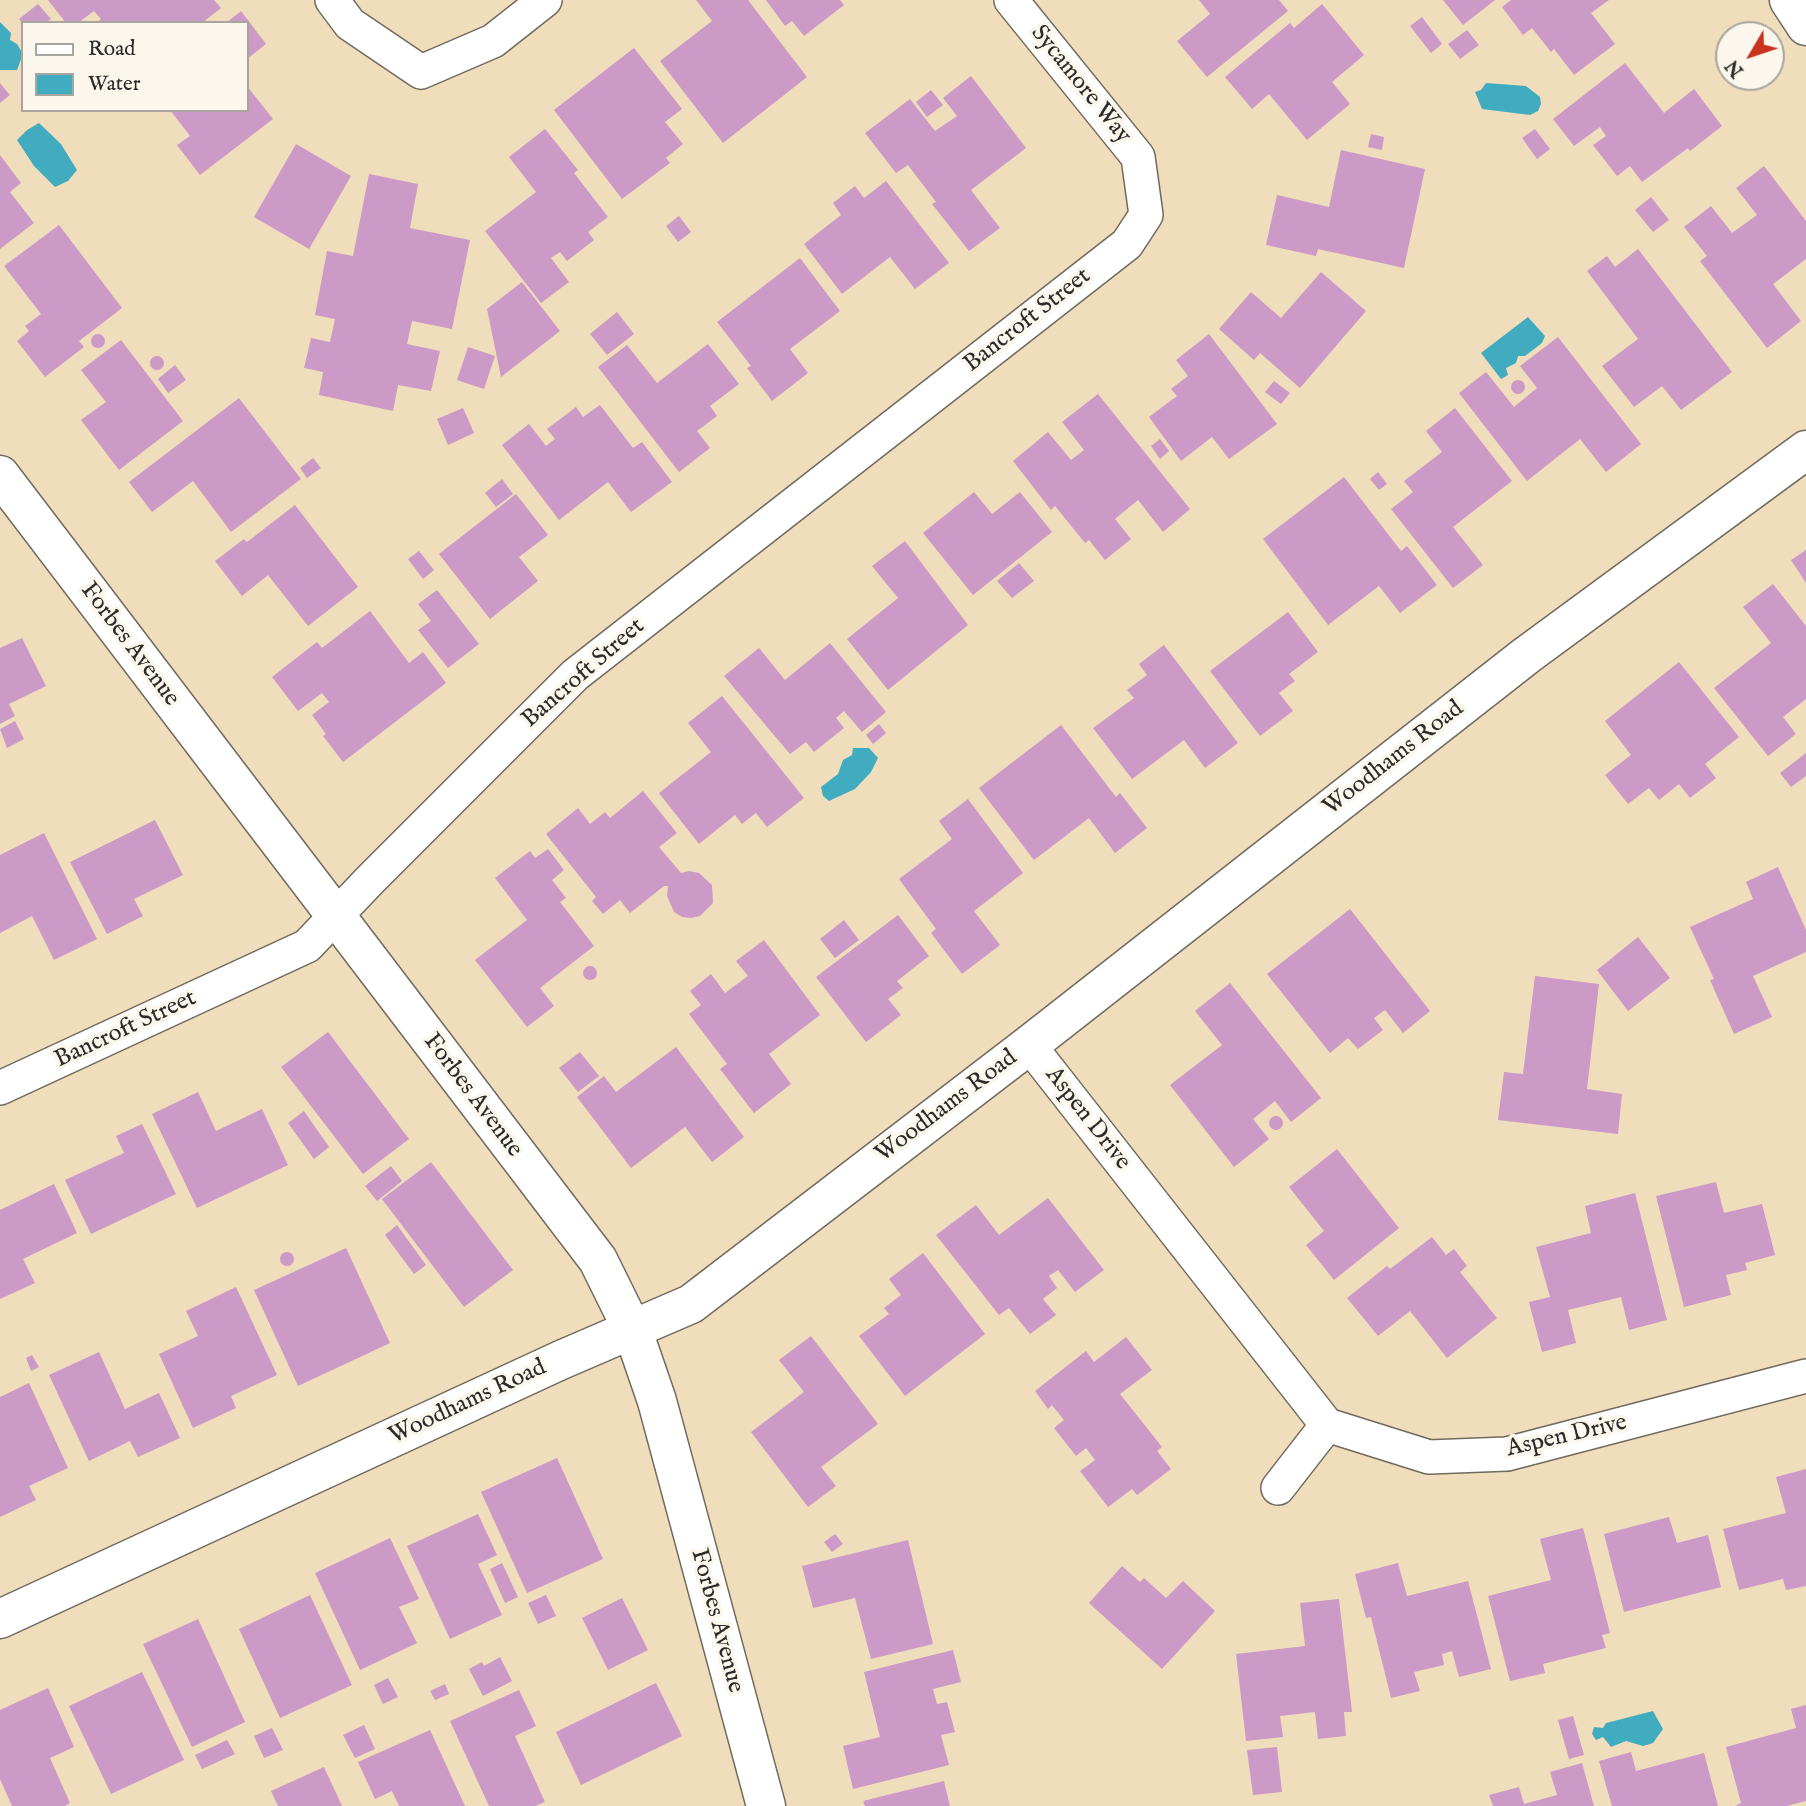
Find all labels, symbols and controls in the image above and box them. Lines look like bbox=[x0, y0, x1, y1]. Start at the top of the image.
street label: Sycamore Way bbox=[1024, 20, 1136, 150]
legend bbox=[21, 21, 248, 112]
north arrow bbox=[1715, 21, 1785, 91]
text: Road bbox=[88, 36, 135, 63]
text: N bbox=[1721, 54, 1750, 82]
text: Water bbox=[88, 71, 140, 98]
street label: Bancroft Street bbox=[959, 263, 1097, 379]
street label: Forbes Avenue bbox=[73, 577, 185, 713]
street label: Bancroft Street bbox=[517, 613, 651, 735]
street label: Woodhams Road bbox=[1318, 695, 1470, 823]
street label: Bancroft Street bbox=[51, 985, 201, 1075]
street label: Forbes Avenue bbox=[416, 1028, 528, 1164]
street label: Woodhams Road bbox=[870, 1044, 1024, 1170]
street label: Aspen Drive bbox=[1038, 1062, 1136, 1176]
street label: Woodhams Road bbox=[385, 1354, 551, 1452]
street label: Aspen Drive bbox=[1504, 1409, 1630, 1465]
street label: Forbes Avenue bbox=[683, 1546, 749, 1696]

